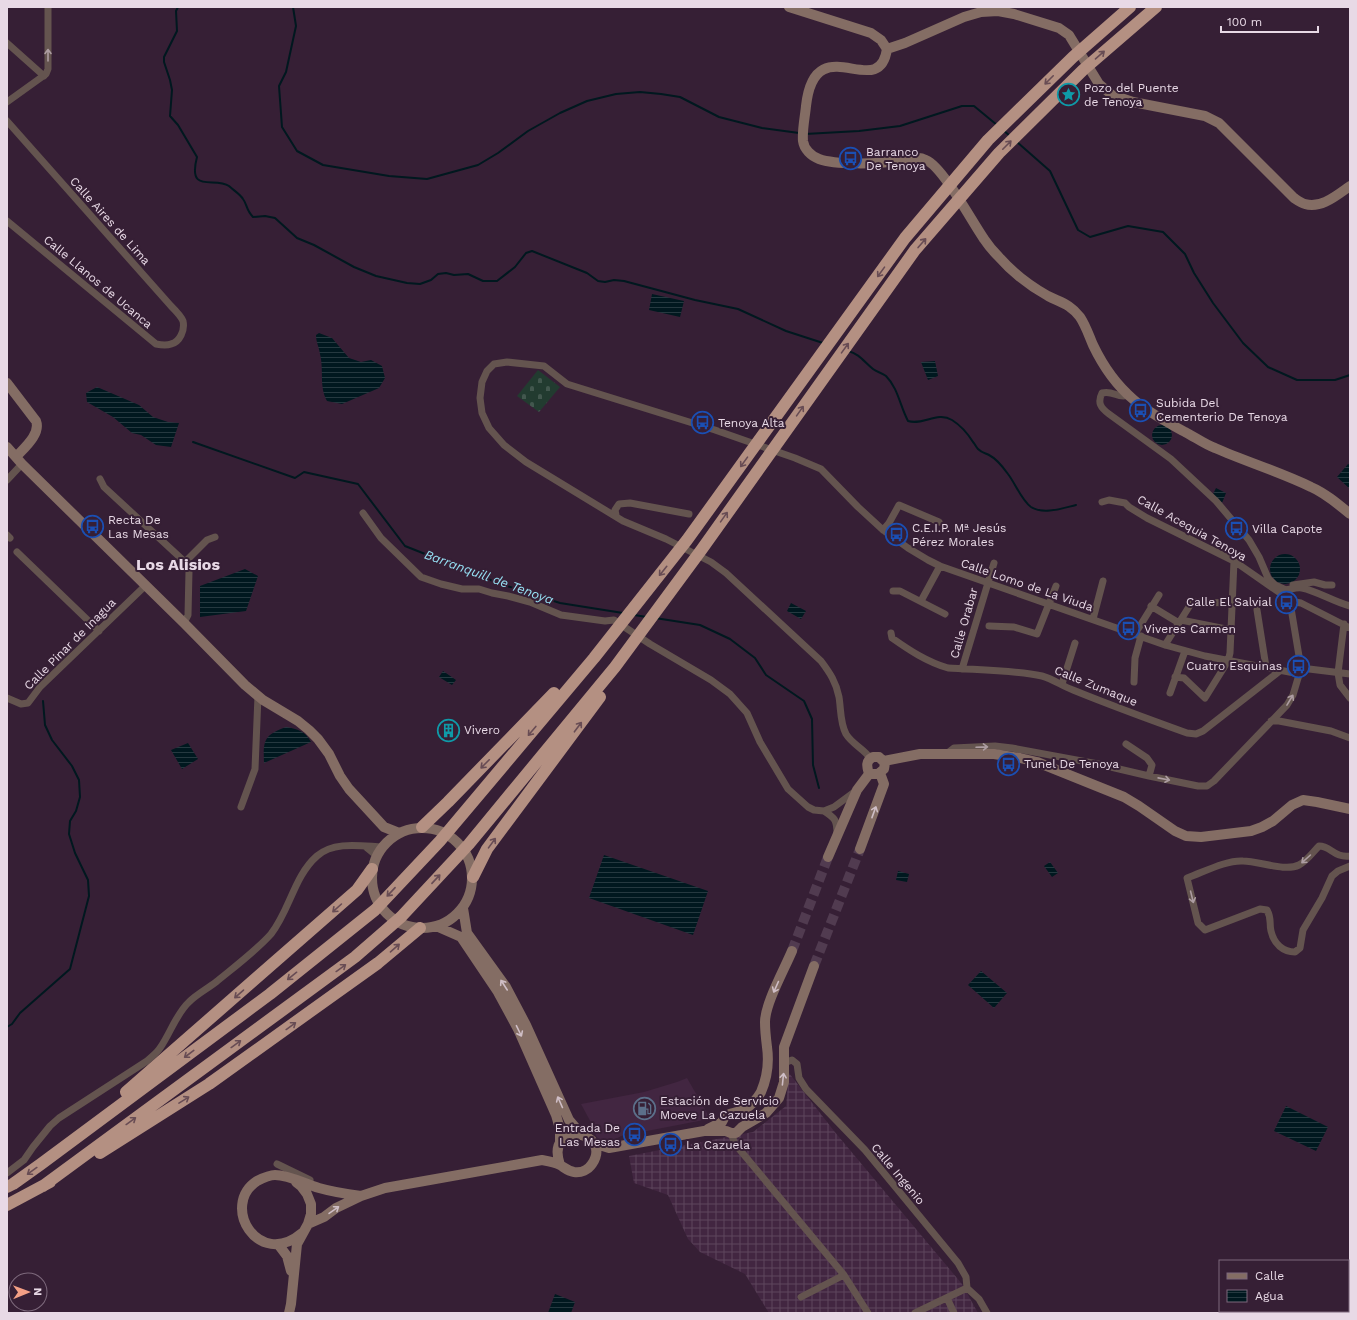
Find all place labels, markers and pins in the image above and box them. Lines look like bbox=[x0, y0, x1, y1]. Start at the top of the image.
place label: Pozo del Puente de Tenoya bbox=[1084, 81, 1179, 109]
place icon: Pozo del Puente de Tenoya bbox=[1056, 82, 1082, 108]
place label: Barranco De Tenoya bbox=[866, 145, 926, 173]
bus stop icon: Barranco De Tenoya bbox=[837, 146, 863, 172]
place label: Subida Del Cementerio De Tenoya bbox=[1156, 396, 1288, 424]
bus stop icon: Subida Del Cementerio De Tenoya bbox=[1127, 397, 1153, 423]
bus stop icon: Tenoya Alta bbox=[690, 410, 716, 436]
place label: Tenoya Alta bbox=[718, 416, 785, 430]
place label: Recta De Las Mesas bbox=[108, 513, 169, 541]
bus stop icon: Recta De Las Mesas bbox=[79, 514, 105, 540]
bus stop icon: Villa Capote bbox=[1223, 516, 1249, 542]
place label: C.E.I.P. Mª Jesús Pérez Morales bbox=[912, 521, 1006, 549]
bus stop icon: C.E.I.P. Mª Jesús Pérez Morales bbox=[884, 522, 910, 548]
place label: Villa Capote bbox=[1252, 522, 1323, 536]
bus stop icon: Calle El Salvial bbox=[1274, 589, 1300, 615]
place label: Calle El Salvial bbox=[1186, 595, 1272, 609]
bus stop icon: Viveres Carmen bbox=[1115, 616, 1141, 642]
place label: Viveres Carmen bbox=[1144, 622, 1236, 636]
bus stop icon: Cuatro Esquinas bbox=[1285, 653, 1311, 679]
place label: Cuatro Esquinas bbox=[1186, 659, 1282, 673]
building icon: Vivero bbox=[436, 717, 462, 743]
place label: Vivero bbox=[464, 723, 500, 737]
bus stop icon: Tunel De Tenoya bbox=[996, 751, 1022, 777]
place label: Tunel De Tenoya bbox=[1024, 757, 1119, 771]
place label: Estación de Servicio Moeve La Cazuela bbox=[660, 1094, 779, 1122]
fuel station icon: Estación de Servicio Moeve La Cazuela bbox=[631, 1095, 657, 1121]
place label: Entrada De Las Mesas bbox=[555, 1121, 620, 1149]
bus stop icon: Entrada De Las Mesas bbox=[622, 1122, 648, 1148]
bus stop icon: La Cazuela bbox=[658, 1132, 684, 1158]
place label: La Cazuela bbox=[686, 1138, 750, 1152]

